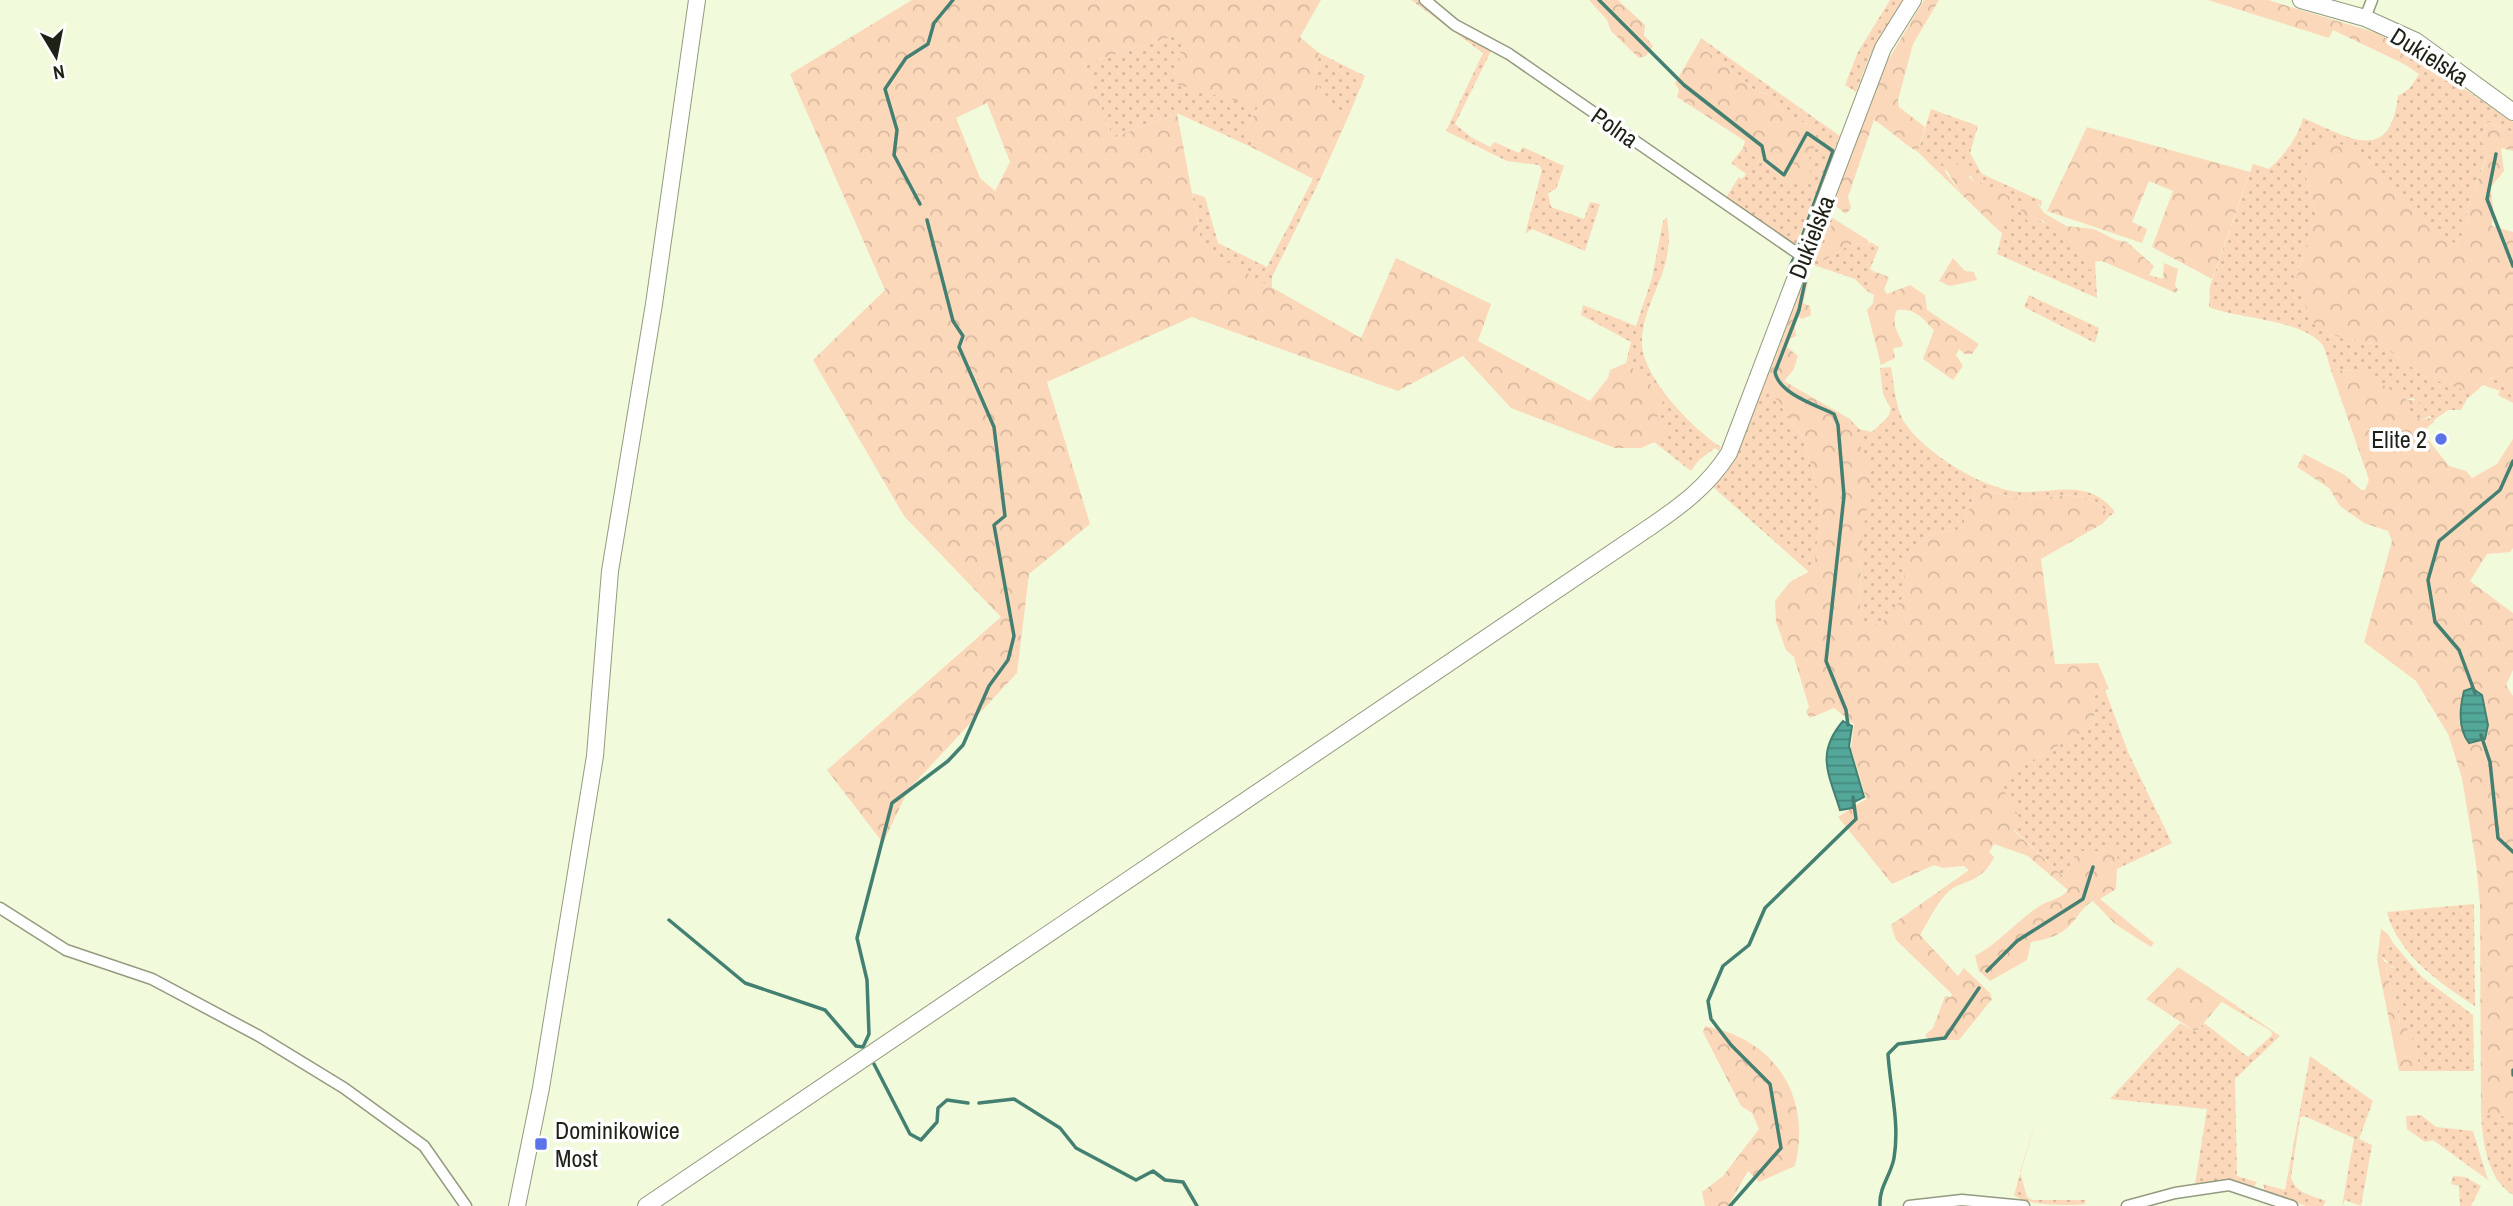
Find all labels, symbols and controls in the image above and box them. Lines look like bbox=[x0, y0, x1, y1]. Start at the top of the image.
street label: Dukielska bbox=[2385, 20, 2475, 92]
north arrow bbox=[21, 21, 91, 91]
text: N bbox=[51, 59, 67, 87]
street label: Polna bbox=[1585, 99, 1645, 155]
street label: Dukielska bbox=[1781, 191, 1841, 283]
place label: Elite 2 bbox=[2371, 423, 2427, 455]
marker: Elite 2 bbox=[2433, 431, 2449, 447]
place label: Dominikowice Most bbox=[555, 1114, 680, 1174]
marker: Dominikowice Most bbox=[533, 1136, 549, 1152]

